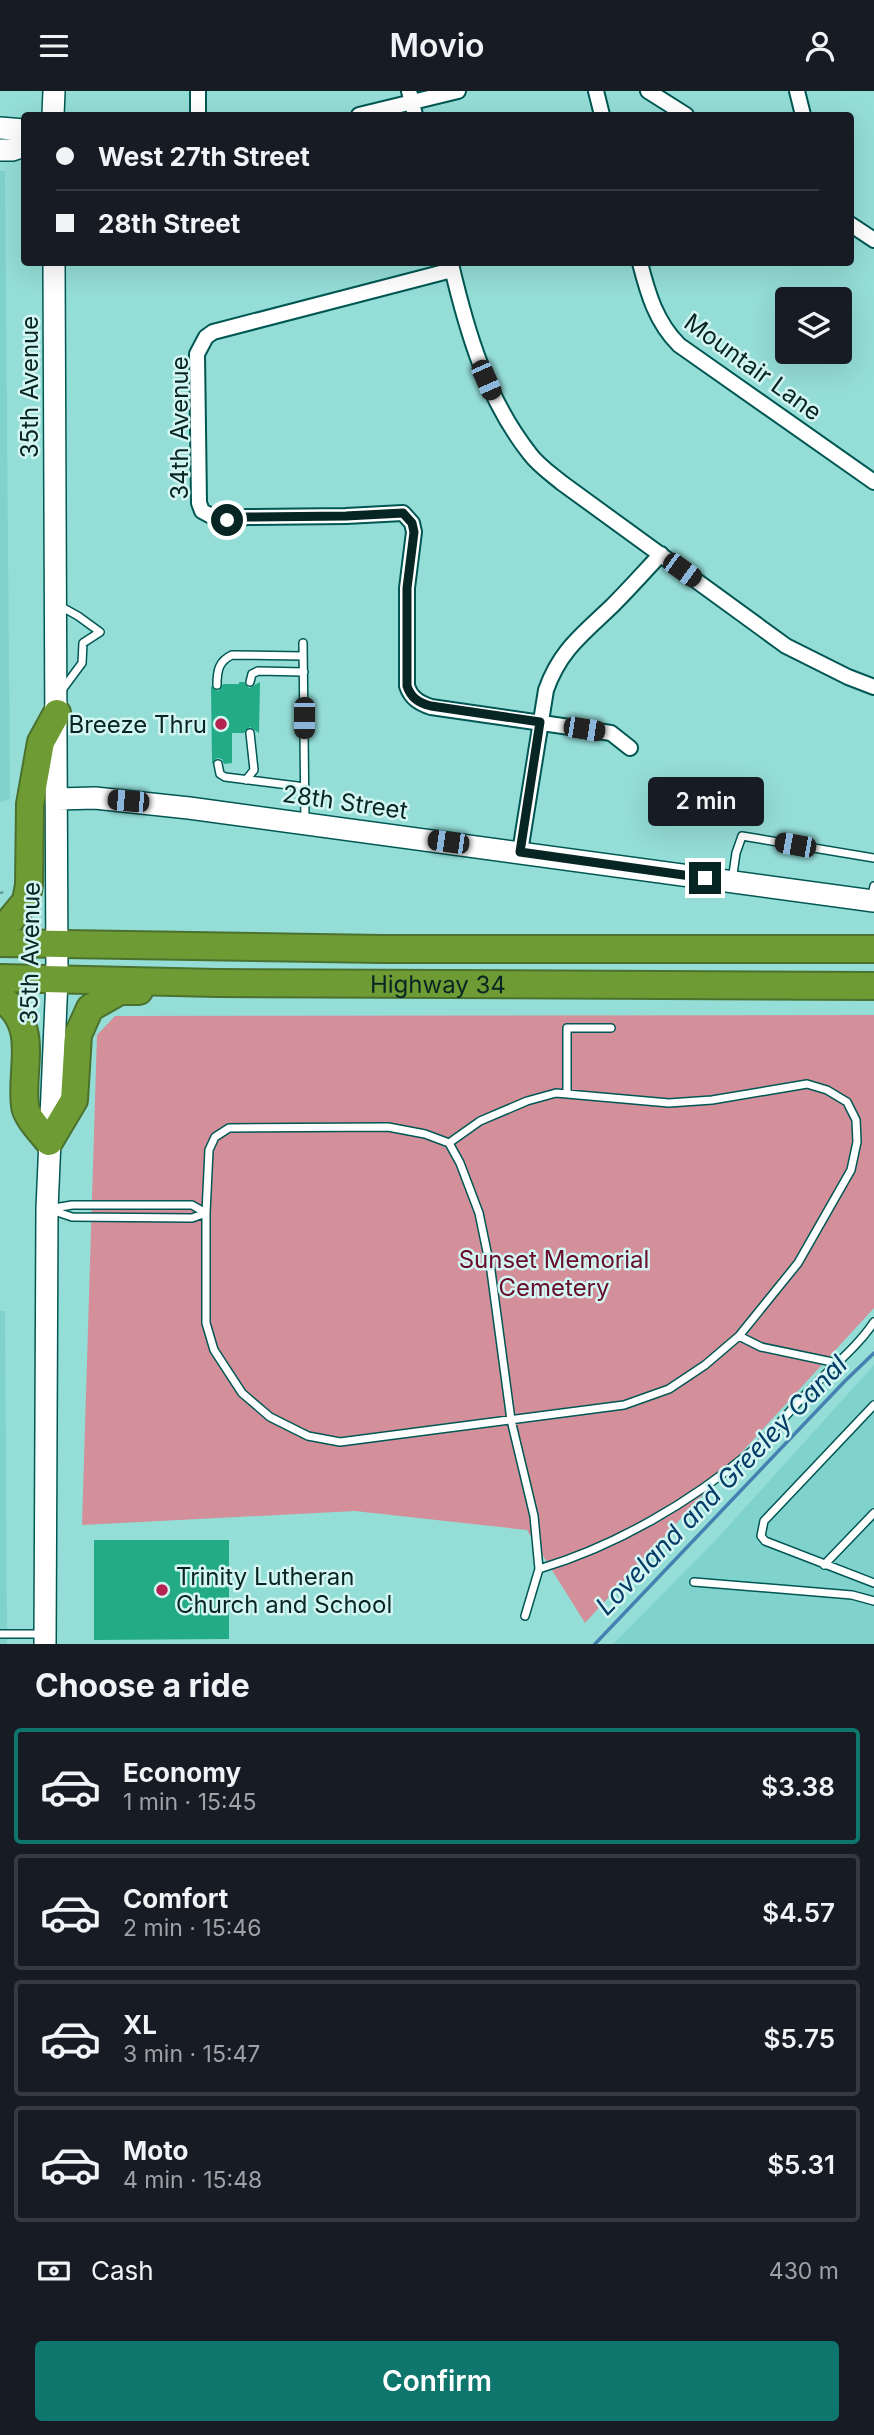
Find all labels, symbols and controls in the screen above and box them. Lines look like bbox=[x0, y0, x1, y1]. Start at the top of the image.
text: Movio bbox=[389, 26, 485, 65]
icon: menu bbox=[35, 27, 73, 65]
icon: person bbox=[801, 27, 839, 65]
text: West 27th Street bbox=[98, 141, 310, 172]
text: 28th Street bbox=[98, 208, 240, 239]
map controls bbox=[775, 287, 852, 364]
button: layers bbox=[775, 287, 852, 364]
street label: Mountair Lane bbox=[679, 307, 827, 427]
street label: 35th Avenue bbox=[15, 316, 44, 458]
street label: 34th Avenue bbox=[165, 356, 194, 500]
car bbox=[468, 357, 505, 403]
route start bbox=[211, 504, 243, 536]
car bbox=[659, 549, 706, 591]
car bbox=[294, 697, 315, 739]
place label: Breeze Thru bbox=[68, 710, 207, 739]
car bbox=[562, 715, 607, 743]
marker: Breeze Thru bbox=[213, 716, 229, 732]
callout: 2 min bbox=[647, 777, 763, 825]
street label: 28th Street bbox=[281, 779, 410, 825]
text: 2 min bbox=[676, 787, 736, 815]
car bbox=[107, 789, 150, 813]
car bbox=[426, 829, 471, 855]
car bbox=[773, 831, 818, 859]
route end bbox=[689, 862, 721, 894]
street label: 35th Avenue bbox=[14, 881, 46, 1025]
street label: Highway 34 bbox=[370, 969, 506, 999]
park label: Sunset Memorial Cemetery bbox=[459, 1245, 649, 1302]
water label: Loveland and Greeley Canal bbox=[589, 1348, 854, 1621]
place label: Trinity Lutheran Church and School bbox=[176, 1562, 392, 1619]
marker: Trinity Lutheran Church and School bbox=[154, 1582, 170, 1598]
text: Choose a ride bbox=[35, 1666, 250, 1705]
icon: car bbox=[39, 1755, 102, 1818]
text: Economy bbox=[123, 1757, 241, 1788]
text: $3.38 bbox=[761, 1771, 835, 1802]
text: 1 min · 15:45 bbox=[123, 1788, 257, 1816]
icon: car bbox=[39, 1881, 102, 1944]
text: Comfort bbox=[123, 1883, 228, 1914]
text: $4.57 bbox=[762, 1897, 835, 1928]
text: 2 min · 15:46 bbox=[123, 1914, 261, 1942]
icon: car bbox=[39, 2007, 102, 2070]
text: XL bbox=[123, 2009, 157, 2040]
text: $5.75 bbox=[764, 2023, 835, 2054]
text: 3 min · 15:47 bbox=[123, 2040, 260, 2068]
icon: car bbox=[39, 2133, 102, 2196]
text: Moto bbox=[123, 2135, 188, 2166]
text: $5.31 bbox=[767, 2149, 835, 2180]
text: 4 min · 15:48 bbox=[123, 2166, 262, 2194]
icon: cash bbox=[35, 2252, 73, 2290]
text: Cash bbox=[91, 2255, 154, 2286]
text: 430 m bbox=[769, 2257, 839, 2285]
button: Confirm bbox=[35, 2341, 839, 2421]

